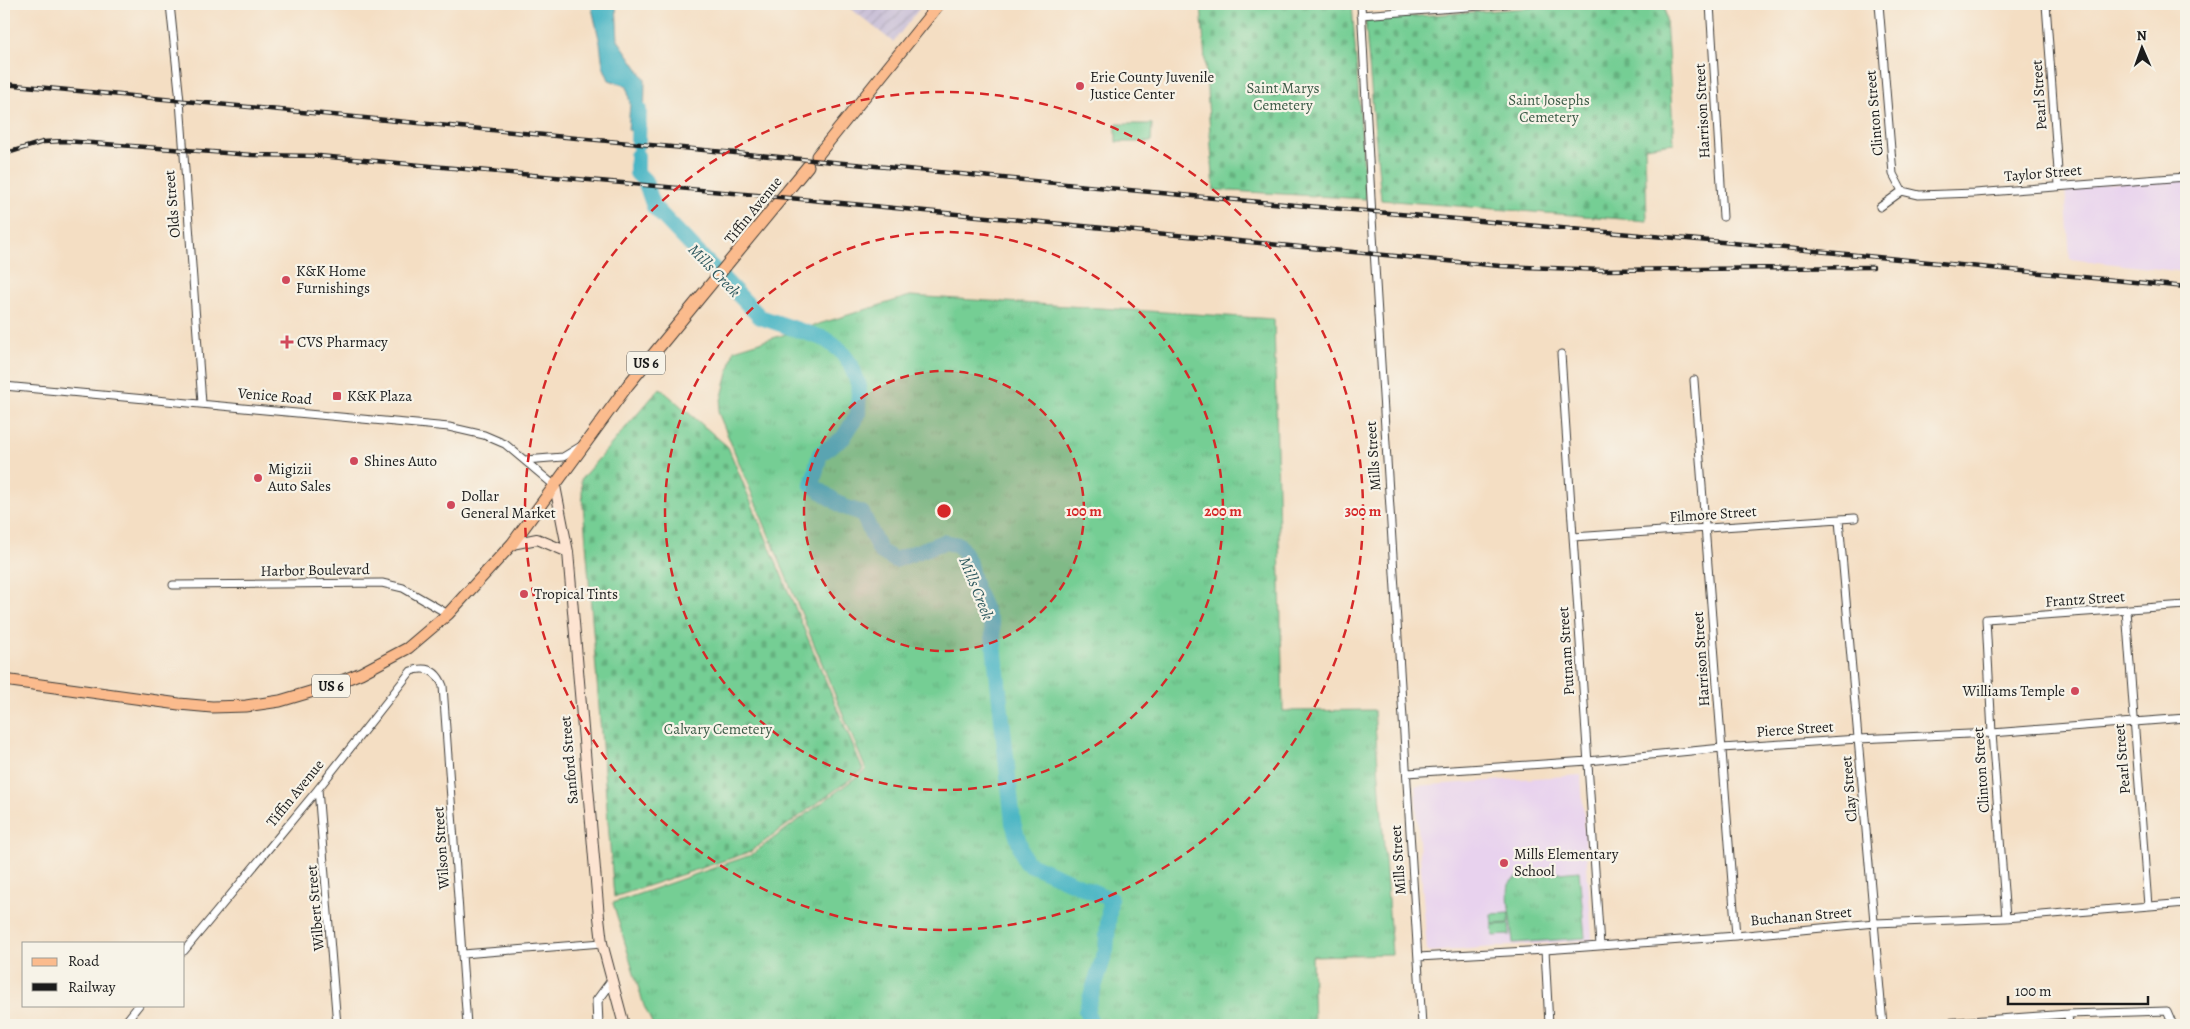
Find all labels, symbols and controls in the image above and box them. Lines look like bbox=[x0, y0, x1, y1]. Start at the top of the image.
north arrow bbox=[2118, 22, 2168, 72]
text: N bbox=[2136, 26, 2147, 45]
street label: Pearl Street bbox=[2027, 59, 2051, 131]
street label: Harrison Street bbox=[1690, 63, 1714, 159]
place label: Erie County Juvenile Justice Center bbox=[1090, 67, 1214, 104]
street label: Clinton Street bbox=[1860, 69, 1888, 157]
park label: Saint Marys Cemetery bbox=[1246, 78, 1320, 115]
marker: Erie County Juvenile Justice Center bbox=[1074, 80, 1086, 92]
park label: Saint Josephs Cemetery bbox=[1508, 90, 1590, 127]
street label: Taylor Street bbox=[2003, 160, 2083, 186]
street label: Olds Street bbox=[159, 169, 185, 239]
street label: Tiffin Avenue bbox=[720, 172, 786, 248]
water label: Mills Creek bbox=[683, 239, 745, 302]
place label: K&K Home Furnishings bbox=[296, 261, 370, 298]
marker: K&K Home Furnishings bbox=[280, 274, 292, 286]
place label: CVS Pharmacy bbox=[297, 332, 388, 352]
marker: CVS Pharmacy bbox=[281, 336, 293, 348]
road number: US 6 bbox=[627, 352, 665, 374]
street label: Venice Road bbox=[236, 383, 314, 409]
place label: K&K Plaza bbox=[347, 386, 412, 406]
marker: K&K Plaza bbox=[331, 390, 343, 402]
street label: Mills Street bbox=[1361, 420, 1385, 492]
place label: Shines Auto bbox=[364, 451, 437, 471]
marker: Shines Auto bbox=[348, 455, 360, 467]
place label: Migizii Auto Sales bbox=[267, 459, 331, 496]
marker: Migizii Auto Sales bbox=[252, 472, 264, 484]
place label: Dollar General Market bbox=[461, 486, 556, 523]
marker: Dollar General Market bbox=[445, 499, 457, 511]
text: 100 m bbox=[1066, 501, 1102, 521]
text: 200 m bbox=[1204, 501, 1242, 521]
text: 300 m bbox=[1345, 501, 1382, 521]
street label: Filmore Street bbox=[1669, 501, 1757, 527]
centre of rings bbox=[935, 502, 953, 520]
water label: Mills Creek bbox=[953, 553, 999, 623]
street label: Harbor Boulevard bbox=[260, 559, 371, 581]
place label: Tropical Tints bbox=[534, 584, 618, 604]
street label: Frantz Street bbox=[2044, 586, 2126, 612]
marker: Tropical Tints bbox=[518, 588, 530, 600]
street label: Putnam Street bbox=[1553, 606, 1579, 696]
street label: Harrison Street bbox=[1688, 611, 1714, 707]
road number: US 6 bbox=[312, 674, 350, 698]
place label: Williams Temple bbox=[1962, 681, 2065, 701]
marker: Williams Temple bbox=[2069, 685, 2081, 697]
street label: Sanford Street bbox=[555, 715, 583, 805]
street label: Pierce Street bbox=[1756, 716, 1834, 742]
park label: Calvary Cemetery bbox=[664, 719, 773, 739]
street label: Pearl Street bbox=[2109, 723, 2135, 795]
street label: Clinton Street bbox=[1968, 726, 1994, 814]
street label: Tiffin Avenue bbox=[262, 755, 328, 831]
street label: Clay Street bbox=[1836, 755, 1862, 823]
street label: Wilson Street bbox=[428, 806, 454, 891]
street label: Mills Street bbox=[1386, 824, 1410, 896]
place label: Mills Elementary School bbox=[1514, 844, 1619, 881]
marker: Mills Elementary School bbox=[1498, 857, 1510, 869]
street label: Wilbert Street bbox=[301, 864, 329, 953]
street label: Buchanan Street bbox=[1749, 902, 1853, 930]
legend bbox=[22, 942, 185, 1006]
text: Road bbox=[68, 951, 100, 971]
scale bar bbox=[2008, 974, 2148, 1006]
text: Railway bbox=[68, 977, 116, 997]
text: 100 m bbox=[2015, 981, 2052, 1001]

